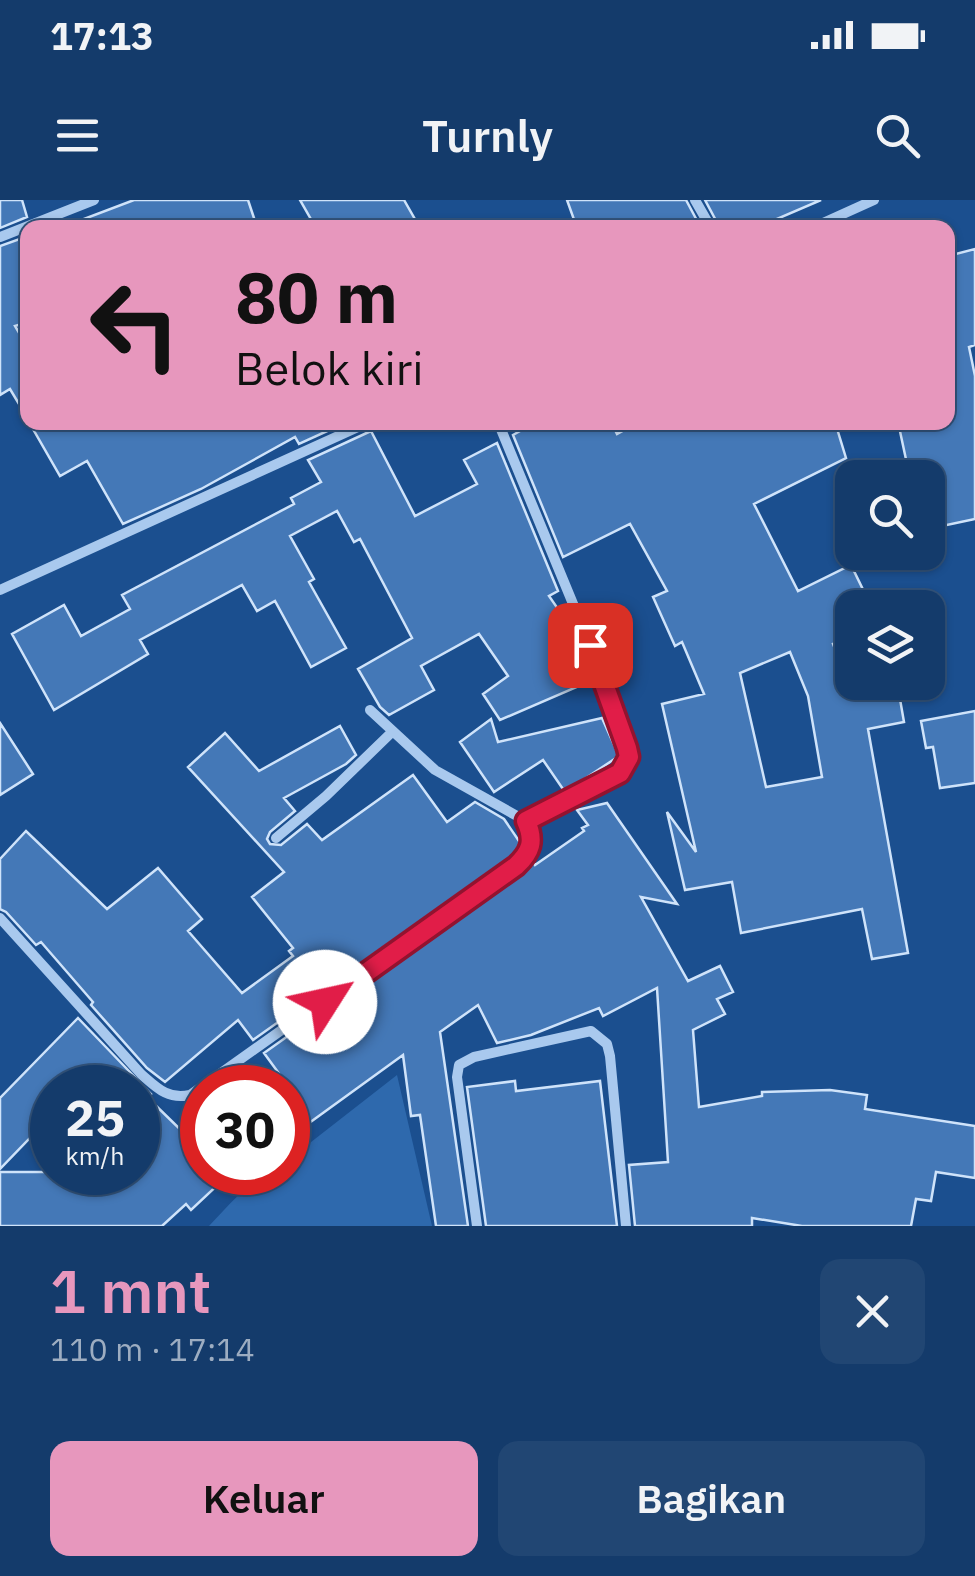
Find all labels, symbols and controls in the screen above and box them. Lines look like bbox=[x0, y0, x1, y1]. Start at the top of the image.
text: 17:13 bbox=[50, 11, 154, 60]
text: Turnly bbox=[422, 106, 553, 164]
icon: menu bbox=[50, 108, 105, 163]
icon: search bbox=[870, 108, 925, 163]
text: 80 m bbox=[235, 251, 398, 342]
icon: left bbox=[70, 260, 200, 390]
text: Belok kiri bbox=[235, 339, 424, 397]
map controls bbox=[835, 460, 945, 700]
button: search bbox=[835, 460, 945, 570]
button: layers bbox=[835, 590, 945, 700]
pin bbox=[548, 603, 633, 688]
icon: arrive bbox=[563, 618, 618, 673]
position arrow bbox=[273, 950, 377, 1054]
speed limit sign: 30 bbox=[180, 1065, 310, 1195]
text: 25 bbox=[65, 1085, 125, 1150]
text: km/h bbox=[66, 1139, 124, 1172]
text: 1 mnt bbox=[50, 1251, 211, 1330]
button: close bbox=[820, 1259, 925, 1364]
text: 110 m · 17:14 bbox=[50, 1328, 255, 1370]
button: Keluar bbox=[50, 1441, 478, 1556]
button: Bagikan bbox=[498, 1441, 925, 1556]

